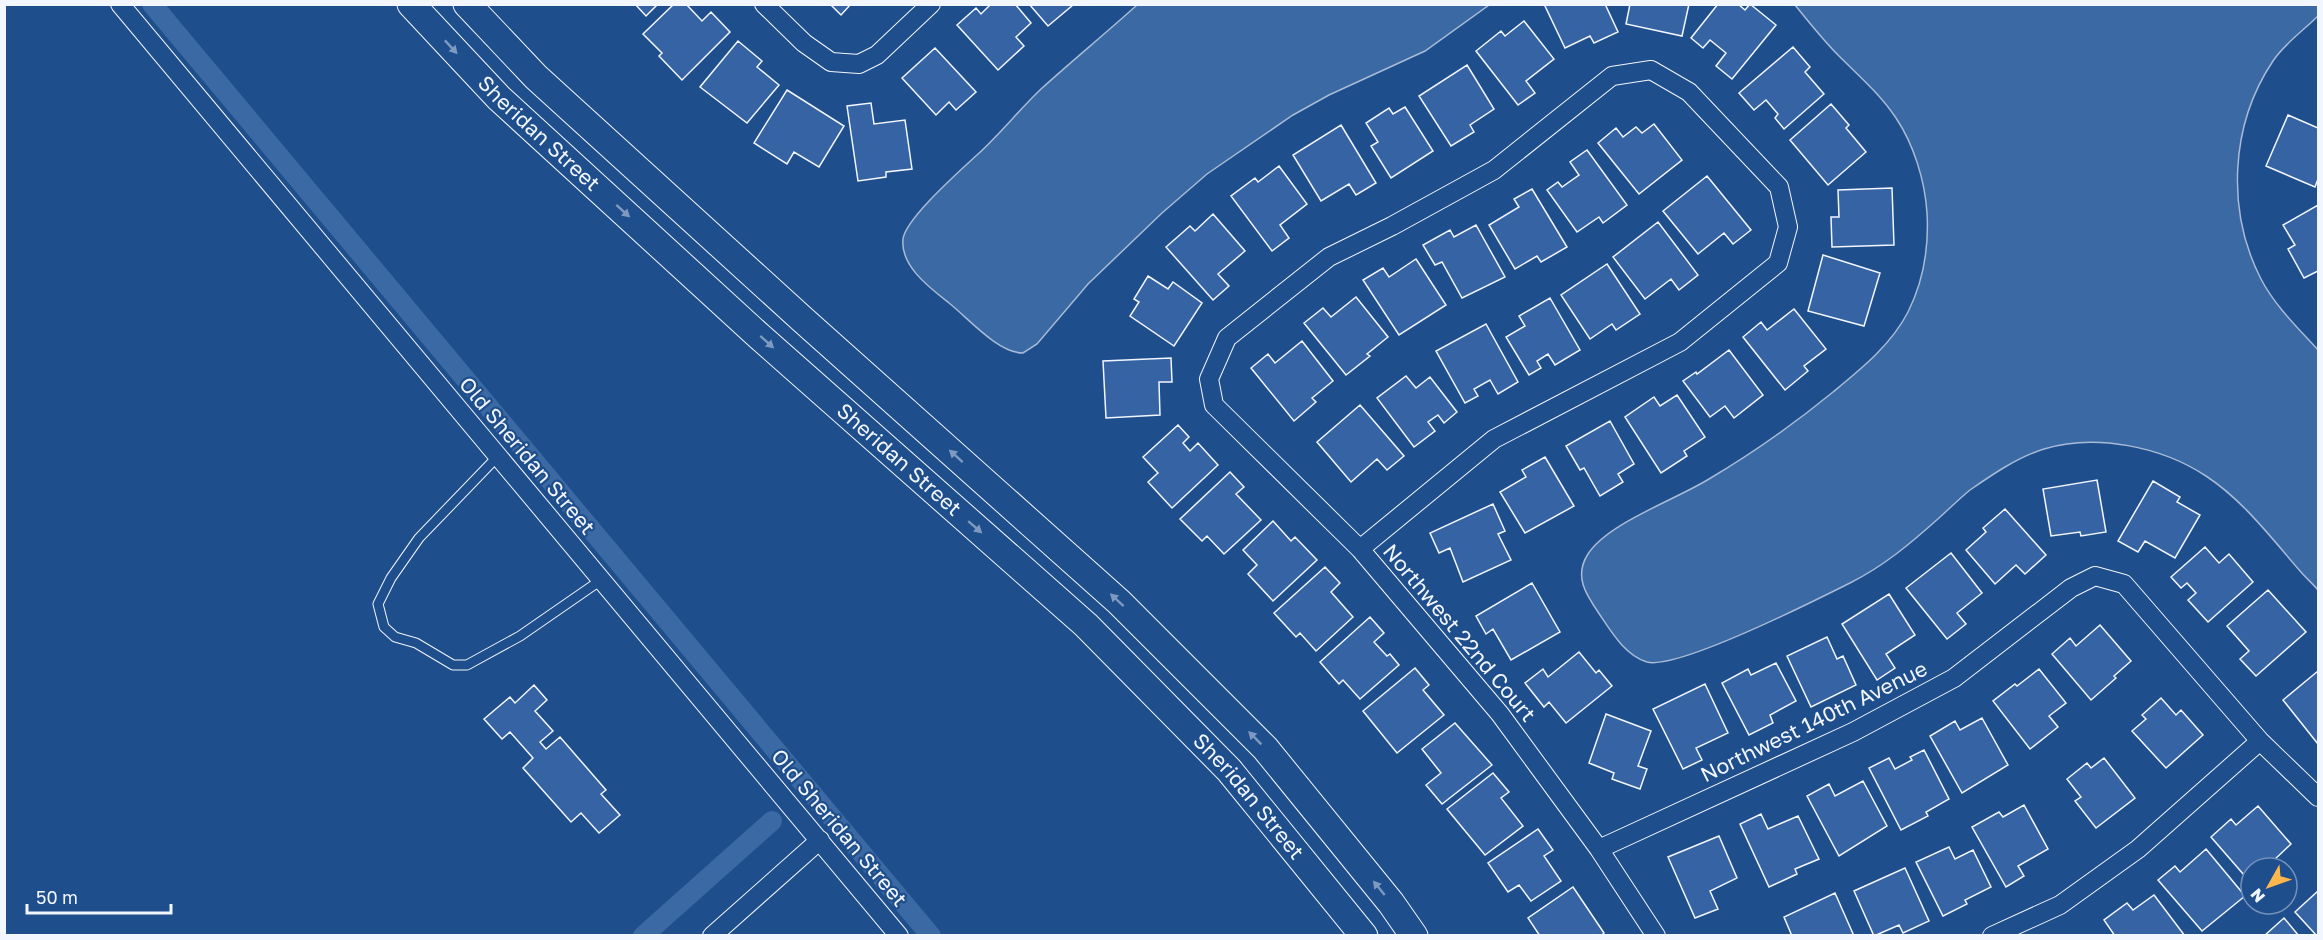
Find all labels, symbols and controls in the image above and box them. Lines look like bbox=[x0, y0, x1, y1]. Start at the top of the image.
one-way arrow bbox=[444, 40, 458, 54]
street label: Sheridan Street bbox=[473, 70, 606, 196]
one-way arrow bbox=[615, 204, 630, 218]
one-way arrow bbox=[759, 335, 774, 349]
street label: Old Sheridan Street bbox=[454, 371, 601, 539]
street label: Sheridan Street bbox=[832, 397, 967, 521]
one-way arrow bbox=[949, 450, 964, 463]
one-way arrow bbox=[968, 520, 983, 534]
street label: Northwest 22nd Court bbox=[1378, 538, 1542, 727]
one-way arrow bbox=[1110, 593, 1125, 607]
street label: Northwest 140th Avenue bbox=[1696, 655, 1931, 787]
street label: Sheridan Street bbox=[1188, 727, 1310, 864]
one-way arrow bbox=[1249, 732, 1263, 746]
street label: Old Sheridan Street bbox=[766, 743, 913, 911]
north arrow bbox=[2239, 856, 2299, 916]
scale bar bbox=[27, 877, 171, 915]
one-way arrow bbox=[1374, 881, 1386, 896]
text: N bbox=[2246, 885, 2269, 907]
text: 50 m bbox=[36, 886, 78, 908]

